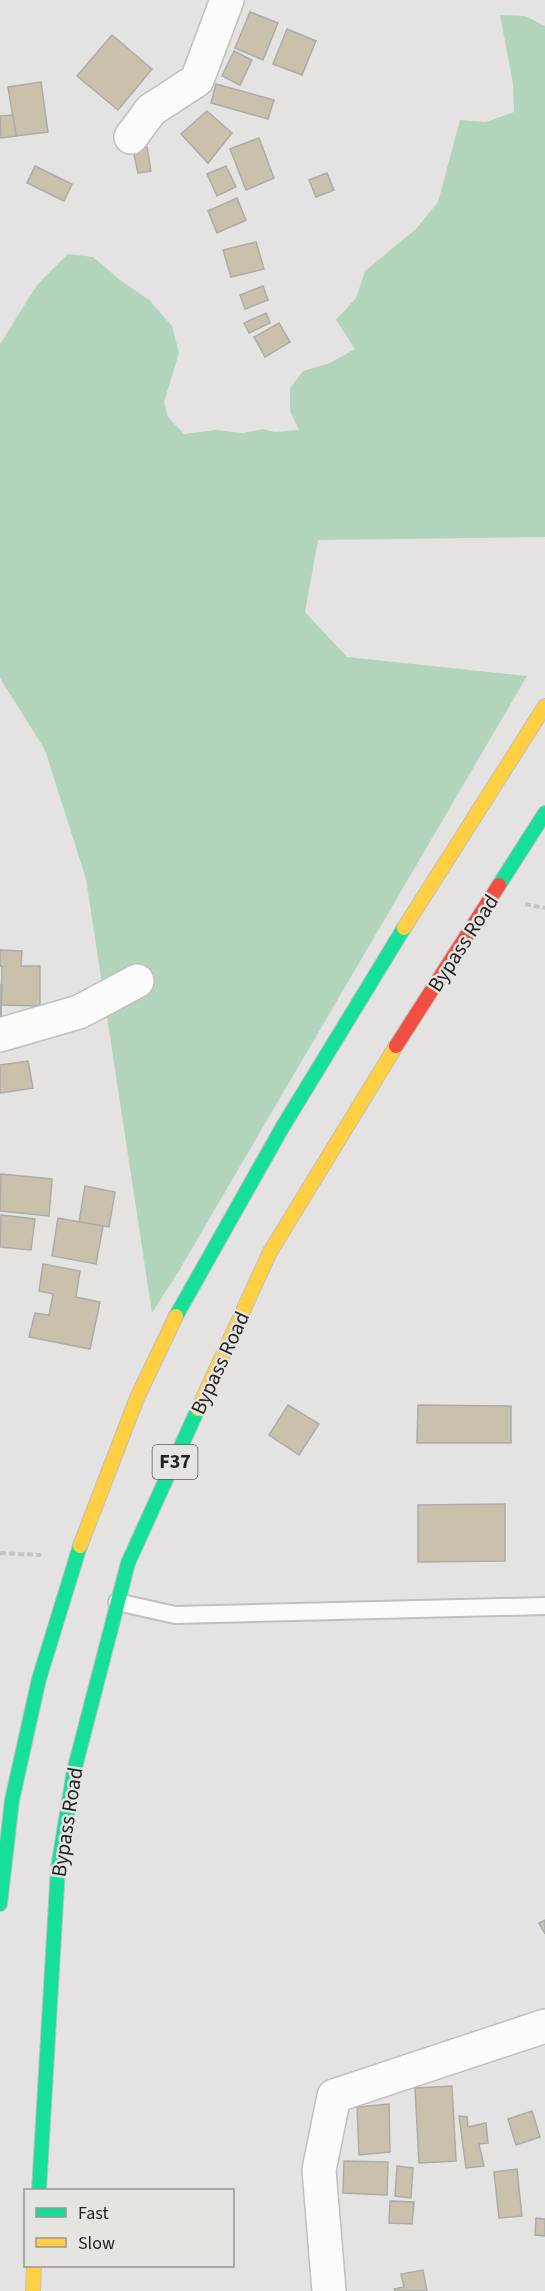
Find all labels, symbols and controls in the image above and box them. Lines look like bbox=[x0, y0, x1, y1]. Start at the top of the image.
street label: Bypass Road bbox=[420, 888, 506, 998]
street label: Bypass Road bbox=[183, 1307, 257, 1419]
road number: F37 bbox=[152, 1445, 198, 1479]
street label: Bypass Road bbox=[44, 1765, 90, 1879]
legend bbox=[24, 2189, 234, 2267]
text: Fast bbox=[78, 2201, 109, 2226]
text: Slow bbox=[78, 2231, 115, 2256]

